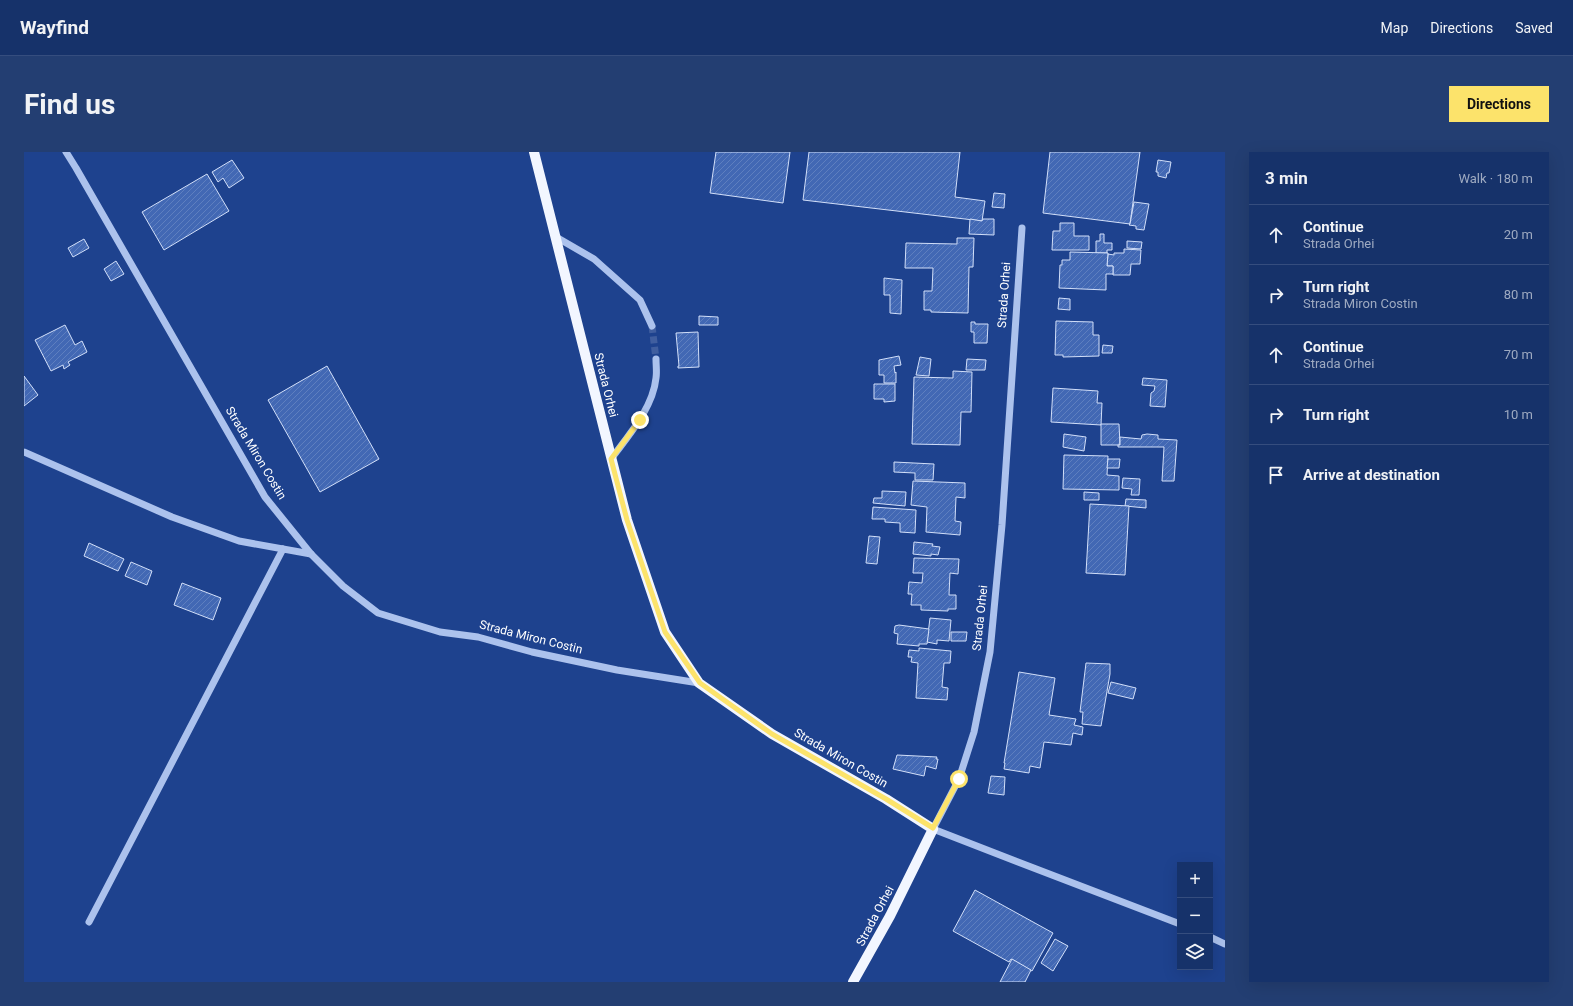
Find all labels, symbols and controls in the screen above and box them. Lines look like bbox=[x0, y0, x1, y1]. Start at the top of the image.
text: Wayfind bbox=[20, 16, 89, 39]
text: Map bbox=[1381, 20, 1408, 36]
text: Directions bbox=[1430, 20, 1493, 36]
text: Saved bbox=[1515, 20, 1553, 36]
button: Directions bbox=[1449, 86, 1549, 122]
text: Find us bbox=[24, 88, 115, 121]
text: 3 min bbox=[1265, 168, 1308, 188]
text: Walk · 180 m bbox=[1458, 171, 1533, 186]
text: Continue bbox=[1303, 218, 1364, 236]
icon: ahead bbox=[1265, 224, 1287, 246]
text: 20 m bbox=[1504, 227, 1533, 242]
text: Strada Orhei bbox=[1303, 236, 1374, 251]
street label: Strada Orhei bbox=[995, 262, 1013, 328]
text: Turn right bbox=[1303, 278, 1369, 296]
icon: right bbox=[1265, 284, 1287, 306]
text: 80 m bbox=[1504, 287, 1533, 302]
text: Strada Miron Costin bbox=[1303, 296, 1418, 311]
text: Continue bbox=[1303, 338, 1364, 356]
icon: ahead bbox=[1265, 344, 1287, 366]
text: 70 m bbox=[1504, 347, 1533, 362]
street label: Strada Orhei bbox=[591, 351, 621, 419]
text: Strada Orhei bbox=[1303, 356, 1374, 371]
street label: Strada Miron Costin bbox=[223, 404, 289, 502]
icon: right bbox=[1265, 404, 1287, 426]
text: Turn right bbox=[1303, 406, 1369, 424]
text: 10 m bbox=[1504, 407, 1533, 422]
route end bbox=[631, 411, 649, 429]
icon: arrive bbox=[1265, 464, 1287, 486]
text: Arrive at destination bbox=[1303, 466, 1440, 484]
street label: Strada Orhei bbox=[970, 584, 990, 652]
street label: Strada Miron Costin bbox=[478, 617, 584, 657]
street label: Strada Miron Costin bbox=[792, 725, 890, 791]
route start bbox=[950, 770, 968, 788]
map controls bbox=[1177, 862, 1213, 970]
button: + bbox=[1177, 862, 1213, 898]
street label: Strada Orhei bbox=[853, 884, 897, 948]
button: − bbox=[1177, 898, 1213, 934]
button: layers bbox=[1177, 934, 1213, 970]

